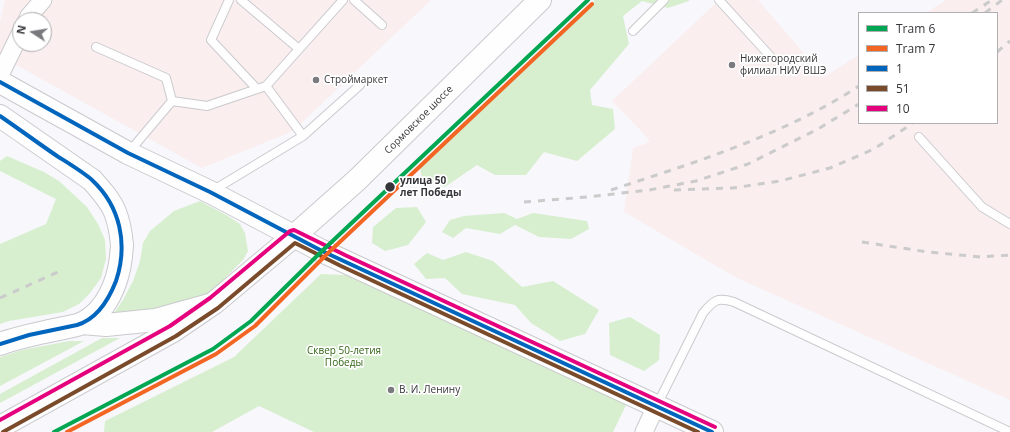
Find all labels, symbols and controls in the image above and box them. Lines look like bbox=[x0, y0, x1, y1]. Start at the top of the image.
north arrow bbox=[12, 12, 52, 52]
legend bbox=[858, 12, 998, 124]
text: Tram 6 bbox=[896, 20, 935, 37]
text: N bbox=[12, 24, 29, 36]
text: Tram 7 bbox=[896, 40, 935, 57]
place label: Нижегородский филиал НИУ ВШЭ bbox=[740, 53, 826, 76]
marker: Нижегородский филиал НИУ ВШЭ bbox=[727, 60, 737, 70]
text: 1 bbox=[896, 60, 903, 77]
place label: Строймаркет bbox=[324, 74, 388, 86]
marker: Строймаркет bbox=[311, 75, 321, 85]
text: 51 bbox=[896, 80, 910, 97]
street label: Сормовское шоссе bbox=[382, 83, 456, 157]
text: 10 bbox=[896, 100, 910, 117]
place label: улица 50 лет Победы bbox=[400, 175, 461, 198]
marker: улица 50 лет Победы bbox=[383, 180, 397, 194]
park label: Сквер 50-летия Победы bbox=[307, 345, 381, 368]
place label: В. И. Ленину bbox=[399, 384, 460, 396]
marker: В. И. Ленину bbox=[386, 385, 396, 395]

